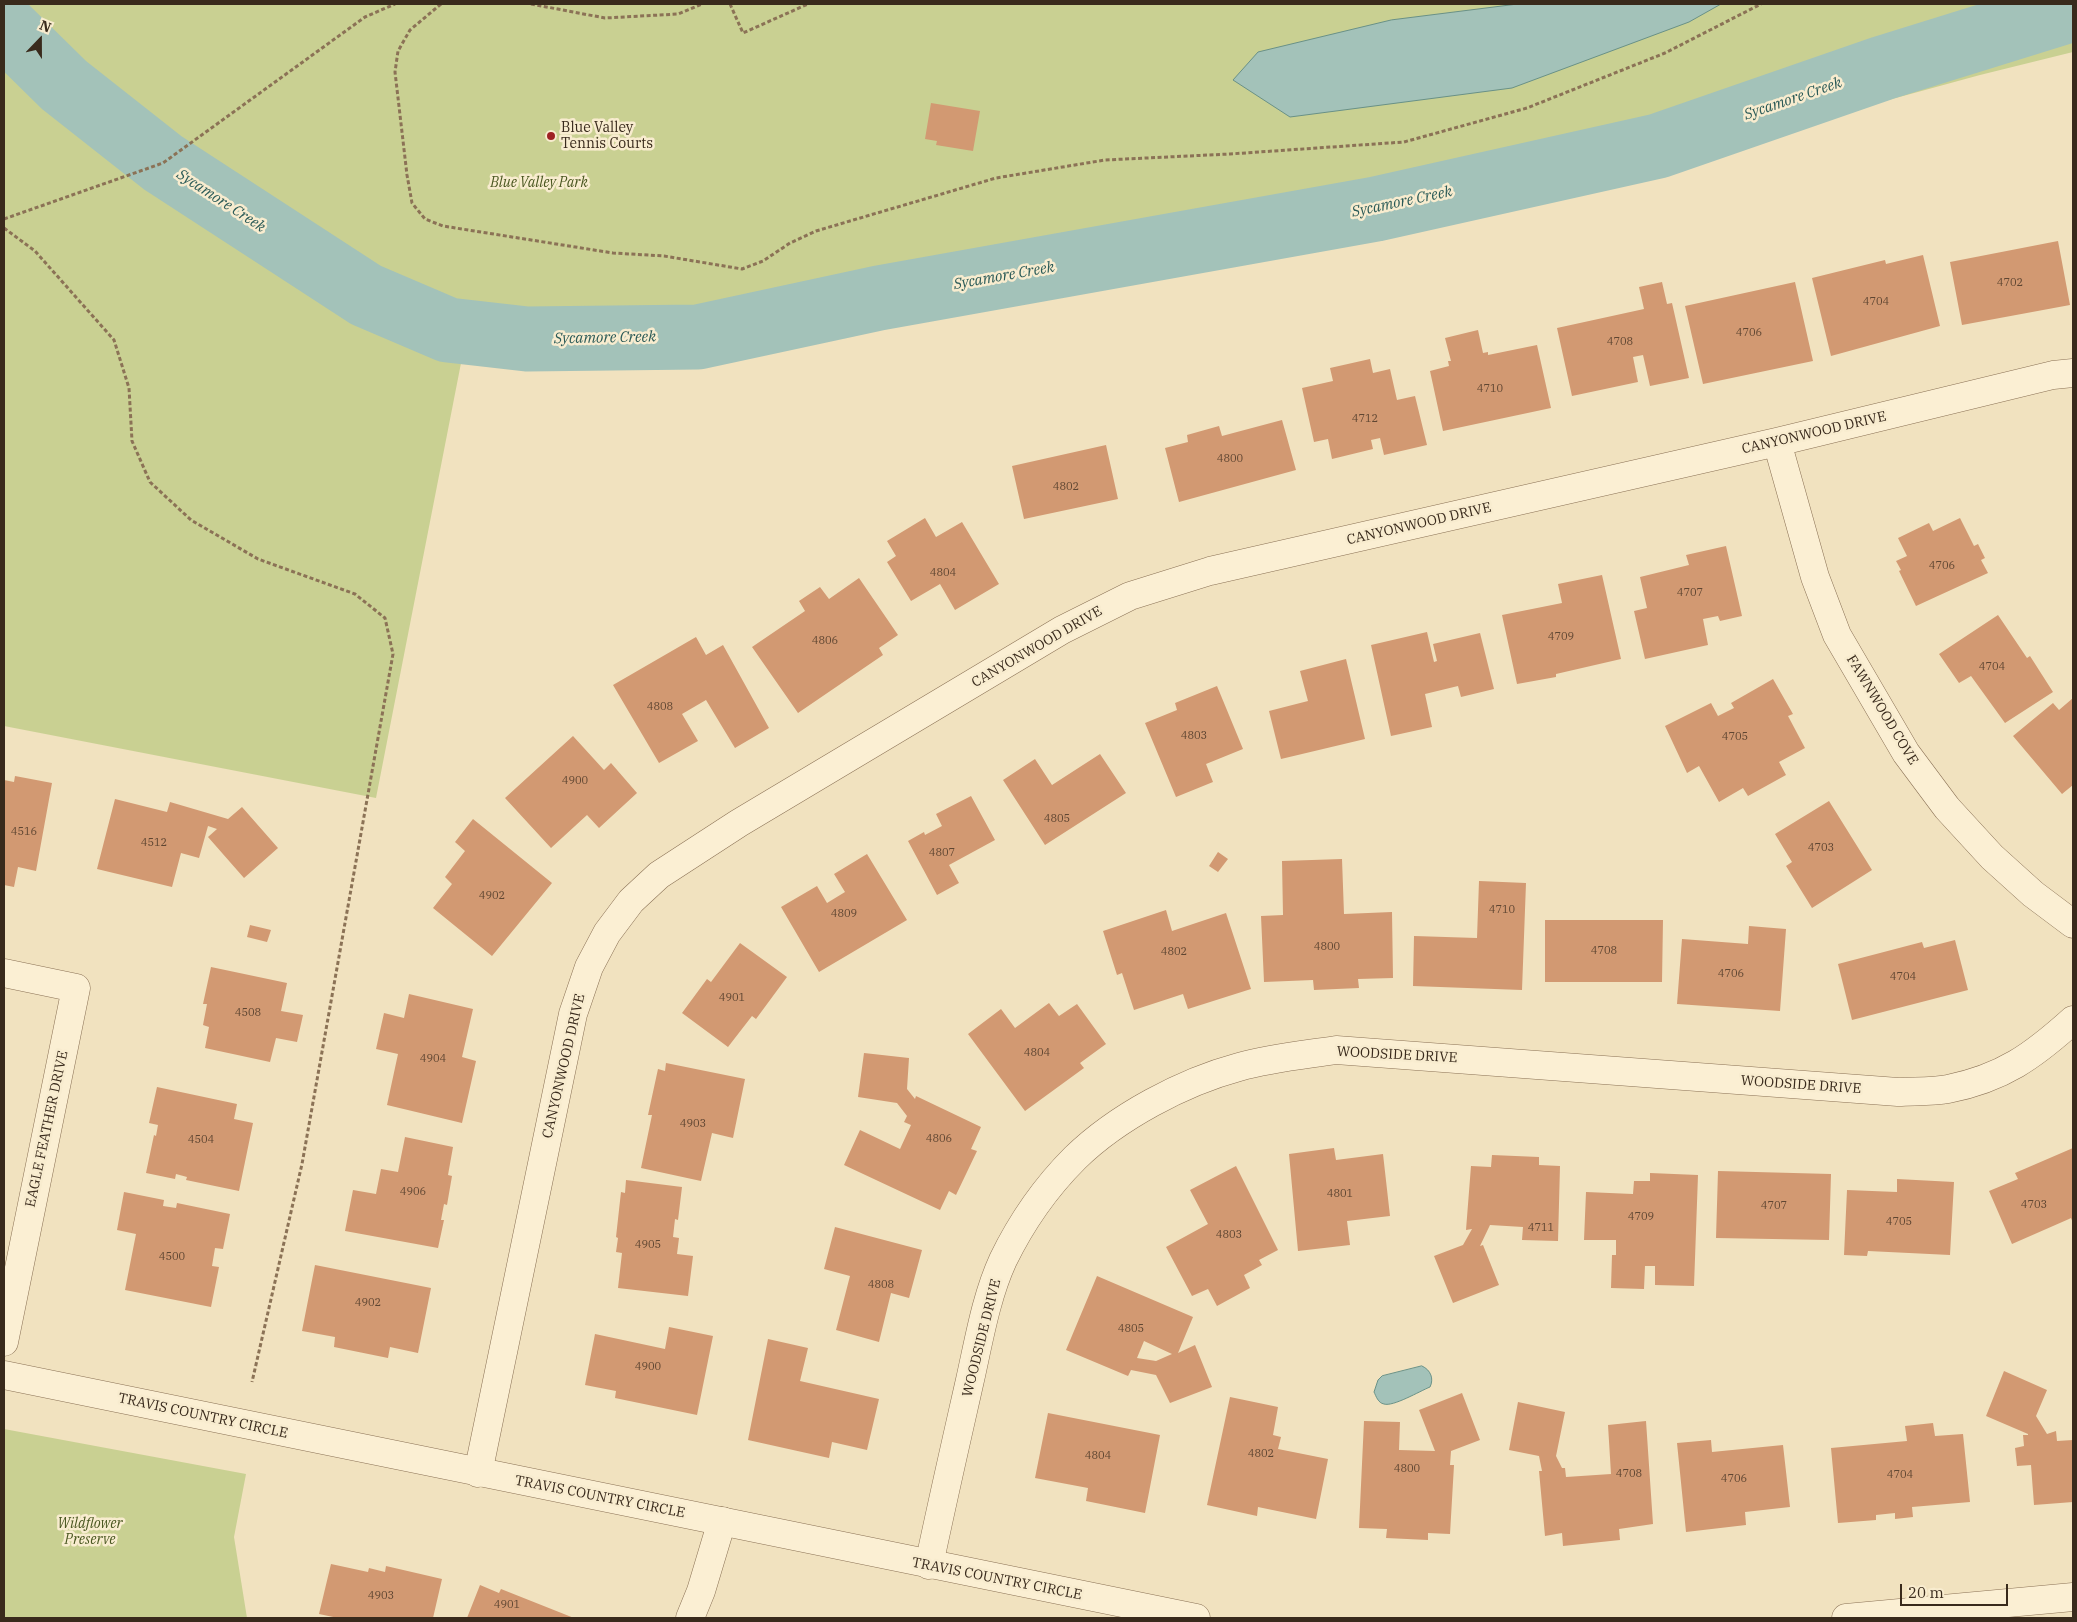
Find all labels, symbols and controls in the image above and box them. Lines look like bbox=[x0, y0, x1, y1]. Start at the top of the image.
north arrow bbox=[15, 15, 65, 65]
text: N bbox=[37, 16, 54, 37]
water label: Sycamore Creek bbox=[1742, 74, 1844, 124]
place label: Blue Valley Tennis Courts bbox=[561, 120, 653, 152]
marker: Blue Valley Tennis Courts bbox=[545, 130, 557, 142]
water label: Sycamore Creek bbox=[173, 166, 269, 236]
park label: Blue Valley Park bbox=[490, 175, 588, 191]
water label: Sycamore Creek bbox=[1350, 183, 1454, 221]
water label: Sycamore Creek bbox=[952, 258, 1056, 294]
house number: 4702 bbox=[1997, 276, 2023, 290]
house number: 4704 bbox=[1863, 295, 1889, 309]
house number: 4706 bbox=[1736, 326, 1762, 340]
water label: Sycamore Creek bbox=[554, 328, 656, 348]
house number: 4708 bbox=[1607, 335, 1633, 349]
house number: 4710 bbox=[1477, 382, 1503, 396]
street label: CANYONWOOD DRIVE bbox=[1740, 408, 1888, 458]
house number: 4712 bbox=[1352, 412, 1378, 426]
house number: 4800 bbox=[1217, 452, 1243, 466]
house number: 4802 bbox=[1053, 480, 1079, 494]
street label: CANYONWOOD DRIVE bbox=[1345, 499, 1493, 549]
house number: 4706 bbox=[1929, 559, 1955, 573]
house number: 4804 bbox=[930, 566, 956, 580]
house number: 4707 bbox=[1677, 586, 1703, 600]
street label: CANYONWOOD DRIVE bbox=[969, 603, 1105, 691]
house number: 4709 bbox=[1548, 630, 1574, 644]
house number: 4806 bbox=[812, 634, 838, 648]
street label: FAWNWOOD COVE bbox=[1843, 652, 1921, 768]
house number: 4704 bbox=[1979, 660, 2005, 674]
house number: 4808 bbox=[647, 700, 673, 714]
house number: 4803 bbox=[1181, 729, 1207, 743]
house number: 4705 bbox=[1722, 730, 1748, 744]
house number: 4900 bbox=[562, 774, 588, 788]
house number: 4805 bbox=[1044, 812, 1070, 826]
house number: 4516 bbox=[11, 825, 37, 839]
house number: 4512 bbox=[141, 836, 167, 850]
house number: 4703 bbox=[1808, 841, 1834, 855]
house number: 4807 bbox=[929, 846, 955, 860]
house number: 4902 bbox=[479, 889, 505, 903]
house number: 4710 bbox=[1489, 903, 1515, 917]
house number: 4809 bbox=[831, 907, 857, 921]
house number: 4800 bbox=[1314, 940, 1340, 954]
house number: 4708 bbox=[1591, 944, 1617, 958]
house number: 4802 bbox=[1161, 945, 1187, 959]
house number: 4706 bbox=[1718, 967, 1744, 981]
house number: 4704 bbox=[1890, 970, 1916, 984]
house number: 4901 bbox=[719, 991, 745, 1005]
street label: CANYONWOOD DRIVE bbox=[539, 992, 589, 1140]
house number: 4508 bbox=[235, 1006, 261, 1020]
street label: WOODSIDE DRIVE bbox=[1336, 1043, 1458, 1067]
house number: 4804 bbox=[1024, 1046, 1050, 1060]
street label: EAGLE FEATHER DRIVE bbox=[22, 1049, 72, 1209]
house number: 4904 bbox=[420, 1052, 446, 1066]
street label: WOODSIDE DRIVE bbox=[1740, 1072, 1862, 1098]
house number: 4903 bbox=[680, 1117, 706, 1131]
house number: 4806 bbox=[926, 1132, 952, 1146]
house number: 4504 bbox=[188, 1133, 214, 1147]
house number: 4906 bbox=[400, 1185, 426, 1199]
house number: 4801 bbox=[1327, 1187, 1353, 1201]
house number: 4703 bbox=[2021, 1198, 2047, 1212]
house number: 4707 bbox=[1761, 1199, 1787, 1213]
house number: 4709 bbox=[1628, 1210, 1654, 1224]
house number: 4705 bbox=[1886, 1215, 1912, 1229]
house number: 4711 bbox=[1528, 1221, 1554, 1235]
house number: 4803 bbox=[1216, 1228, 1242, 1242]
house number: 4905 bbox=[635, 1238, 661, 1252]
house number: 4500 bbox=[159, 1250, 185, 1264]
street label: WOODSIDE DRIVE bbox=[959, 1277, 1005, 1399]
house number: 4808 bbox=[868, 1278, 894, 1292]
house number: 4902 bbox=[355, 1296, 381, 1310]
house number: 4805 bbox=[1118, 1322, 1144, 1336]
house number: 4900 bbox=[635, 1360, 661, 1374]
street label: TRAVIS COUNTRY CIRCLE bbox=[117, 1390, 289, 1442]
house number: 4802 bbox=[1248, 1447, 1274, 1461]
house number: 4804 bbox=[1085, 1449, 1111, 1463]
house number: 4800 bbox=[1394, 1462, 1420, 1476]
house number: 4708 bbox=[1616, 1467, 1642, 1481]
house number: 4704 bbox=[1887, 1468, 1913, 1482]
street label: TRAVIS COUNTRY CIRCLE bbox=[513, 1472, 687, 1522]
house number: 4706 bbox=[1721, 1472, 1747, 1486]
park label: Wildflower Preserve bbox=[57, 1516, 123, 1548]
street label: TRAVIS COUNTRY CIRCLE bbox=[910, 1554, 1084, 1604]
scale bar bbox=[1902, 1574, 2010, 1606]
text: 20 m bbox=[1908, 1583, 1944, 1602]
house number: 4903 bbox=[368, 1589, 394, 1603]
house number: 4901 bbox=[494, 1598, 520, 1612]

